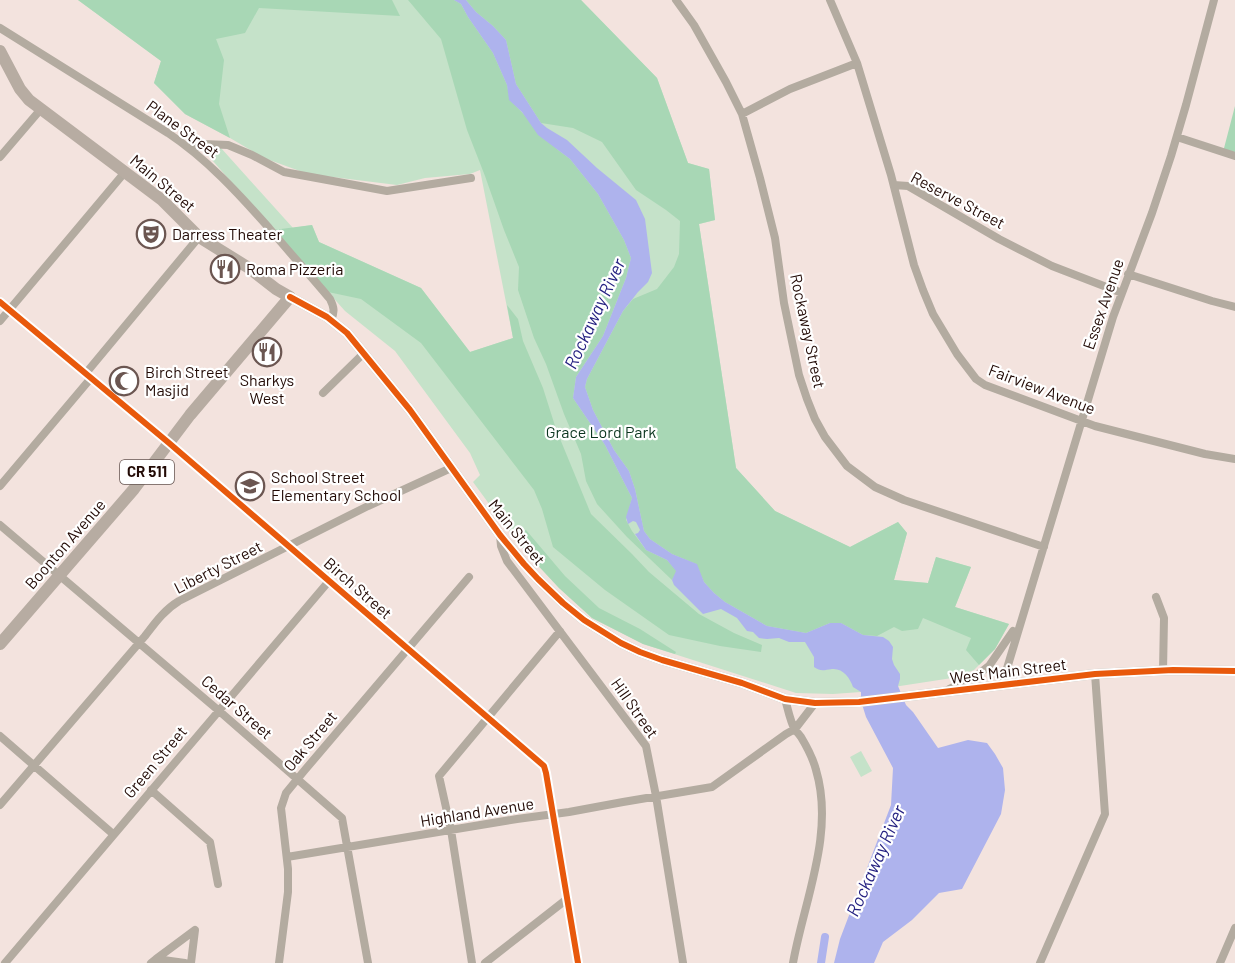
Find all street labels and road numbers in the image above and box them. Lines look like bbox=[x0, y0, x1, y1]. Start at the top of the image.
street label: Plane Street bbox=[143, 96, 223, 161]
street label: Main Street bbox=[127, 150, 200, 215]
street label: Reserve Street bbox=[908, 167, 1008, 232]
street label: Essex Avenue bbox=[1078, 256, 1127, 352]
street label: Rockaway Street bbox=[787, 272, 830, 390]
street label: Fairview Avenue bbox=[986, 359, 1098, 418]
road number: CR 511 bbox=[120, 460, 174, 484]
street label: Boonton Avenue bbox=[20, 495, 109, 593]
street label: Main Street bbox=[485, 495, 550, 568]
street label: Liberty Street bbox=[170, 536, 265, 597]
street label: Birch Street bbox=[321, 553, 396, 622]
street label: West Main Street bbox=[948, 654, 1067, 687]
street label: Cedar Street bbox=[198, 671, 277, 743]
street label: Hill Street bbox=[608, 674, 663, 741]
street label: Oak Street bbox=[279, 707, 340, 775]
street label: Green Street bbox=[119, 722, 190, 802]
street label: Highland Avenue bbox=[419, 793, 535, 830]

